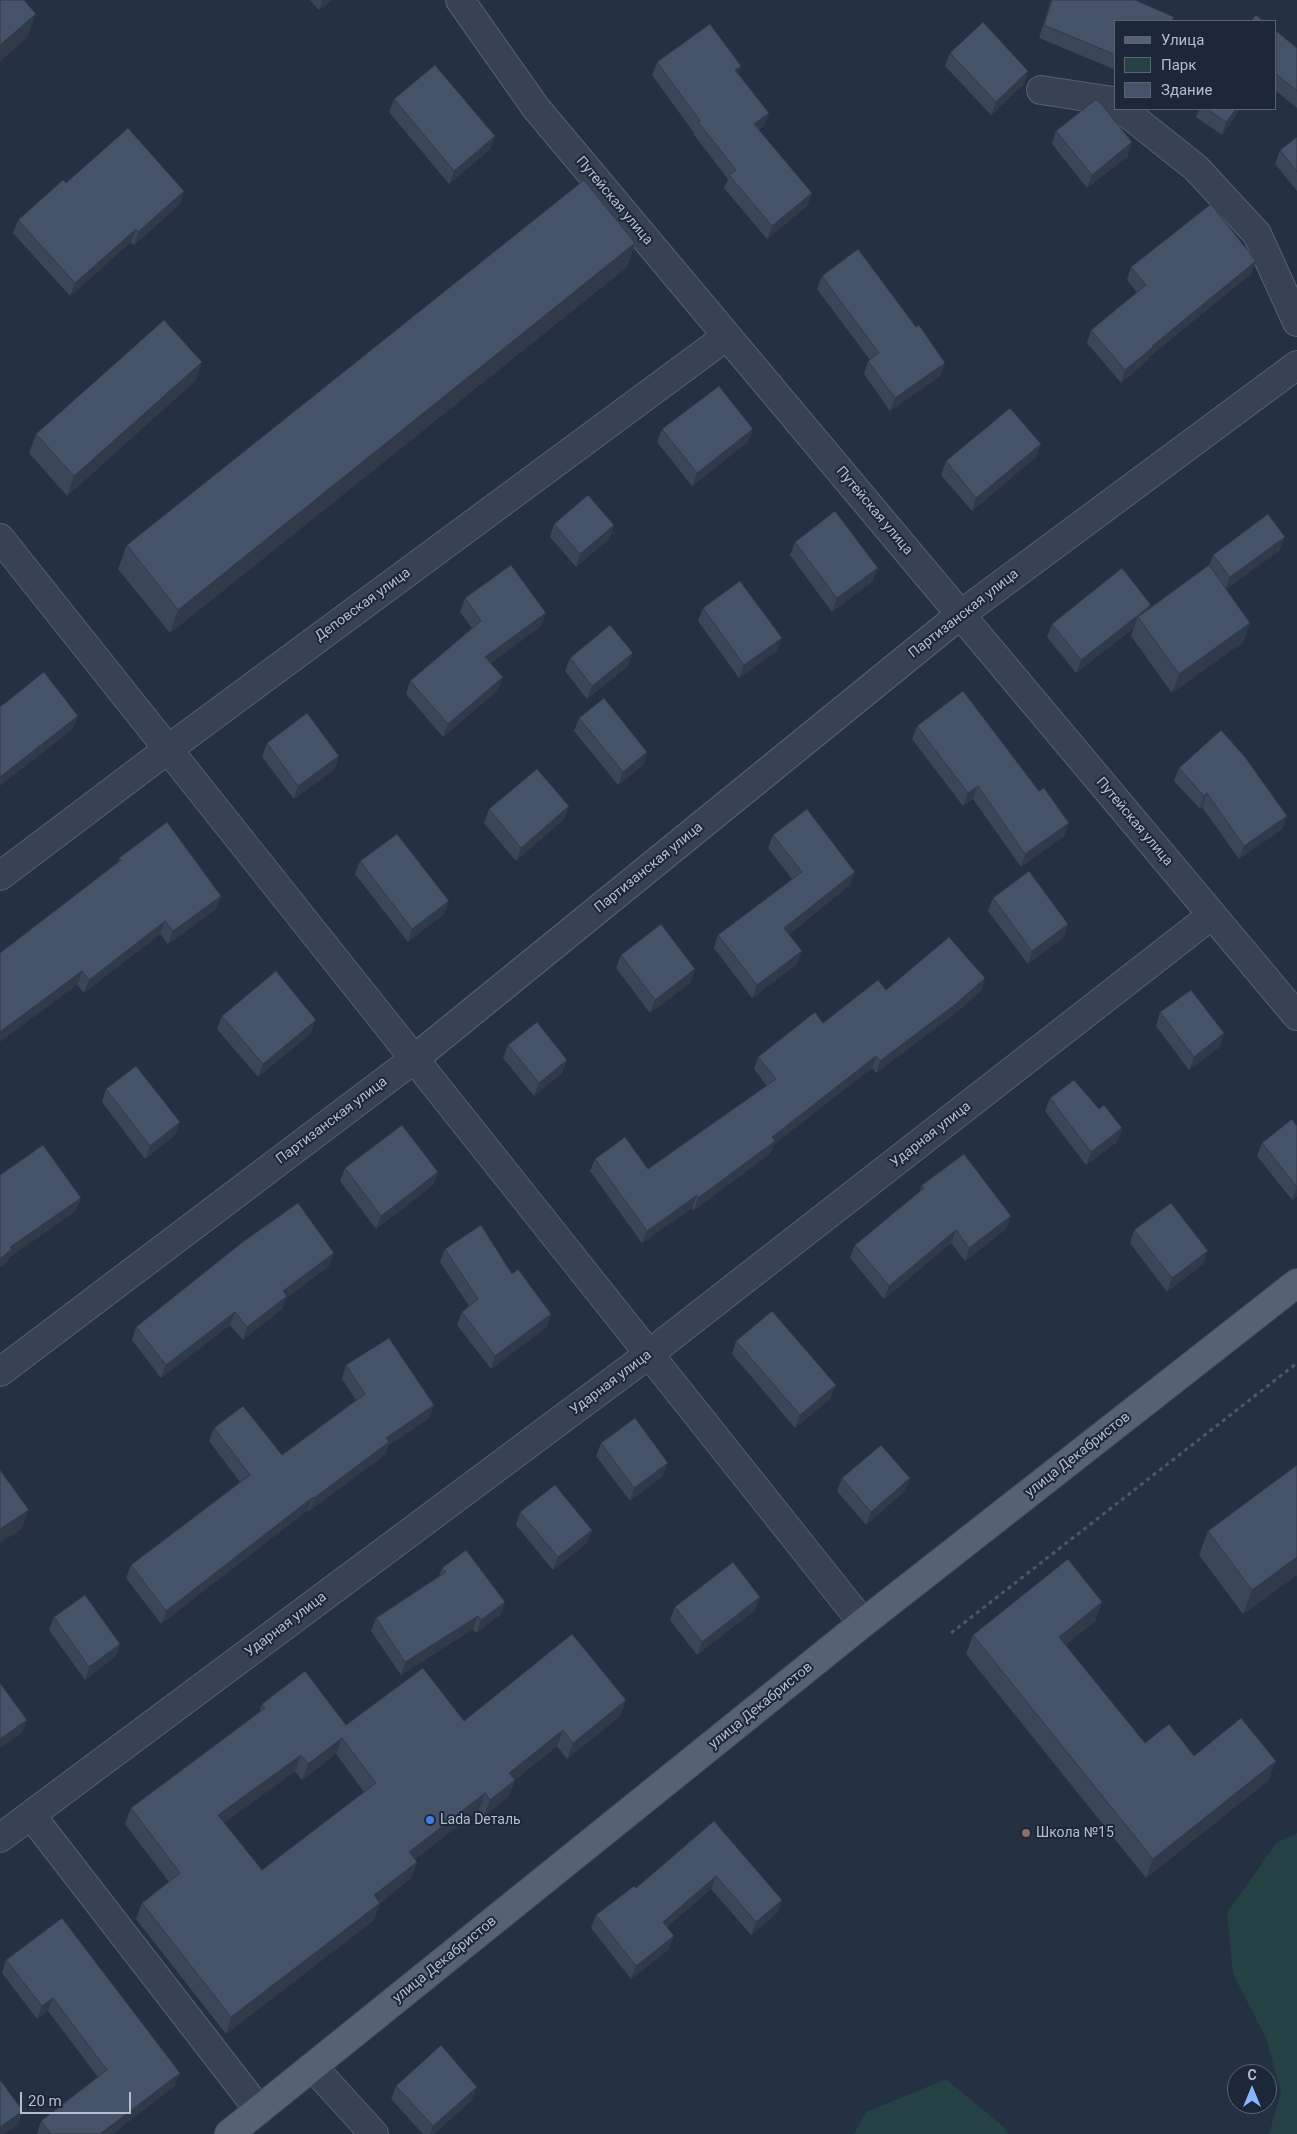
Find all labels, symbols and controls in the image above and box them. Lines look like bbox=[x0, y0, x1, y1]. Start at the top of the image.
legend bbox=[1114, 20, 1277, 110]
text: Улица bbox=[1161, 31, 1204, 49]
text: Парк bbox=[1161, 56, 1196, 74]
text: Здание bbox=[1161, 81, 1212, 99]
street label: Путейская улица bbox=[572, 153, 656, 249]
street label: Путейская улица bbox=[832, 463, 916, 559]
street label: Деповская улица bbox=[312, 565, 414, 645]
street label: Партизанская улица bbox=[906, 566, 1022, 662]
street label: Путейская улица bbox=[1092, 774, 1176, 870]
street label: Партизанская улица bbox=[591, 819, 707, 917]
street label: Партизанская улица bbox=[273, 1074, 391, 1168]
street label: Ударная улица bbox=[887, 1098, 975, 1172]
street label: Ударная улица bbox=[567, 1347, 655, 1419]
street label: улица Декабристов bbox=[1022, 1409, 1134, 1501]
street label: Ударная улица bbox=[242, 1589, 330, 1661]
street label: улица Декабристов bbox=[706, 1659, 816, 1753]
place label: Lada Dеталь bbox=[440, 1812, 521, 1828]
marker: Lada Dеталь bbox=[424, 1814, 436, 1826]
place label: Школа №15 bbox=[1036, 1825, 1114, 1841]
marker: Школа №15 bbox=[1020, 1827, 1032, 1839]
street label: улица Декабристов bbox=[390, 1913, 500, 2007]
north arrow bbox=[1227, 2064, 1277, 2114]
text: С bbox=[1247, 2067, 1257, 2083]
scale bar bbox=[22, 2082, 134, 2114]
text: 20 m bbox=[28, 2092, 62, 2110]

